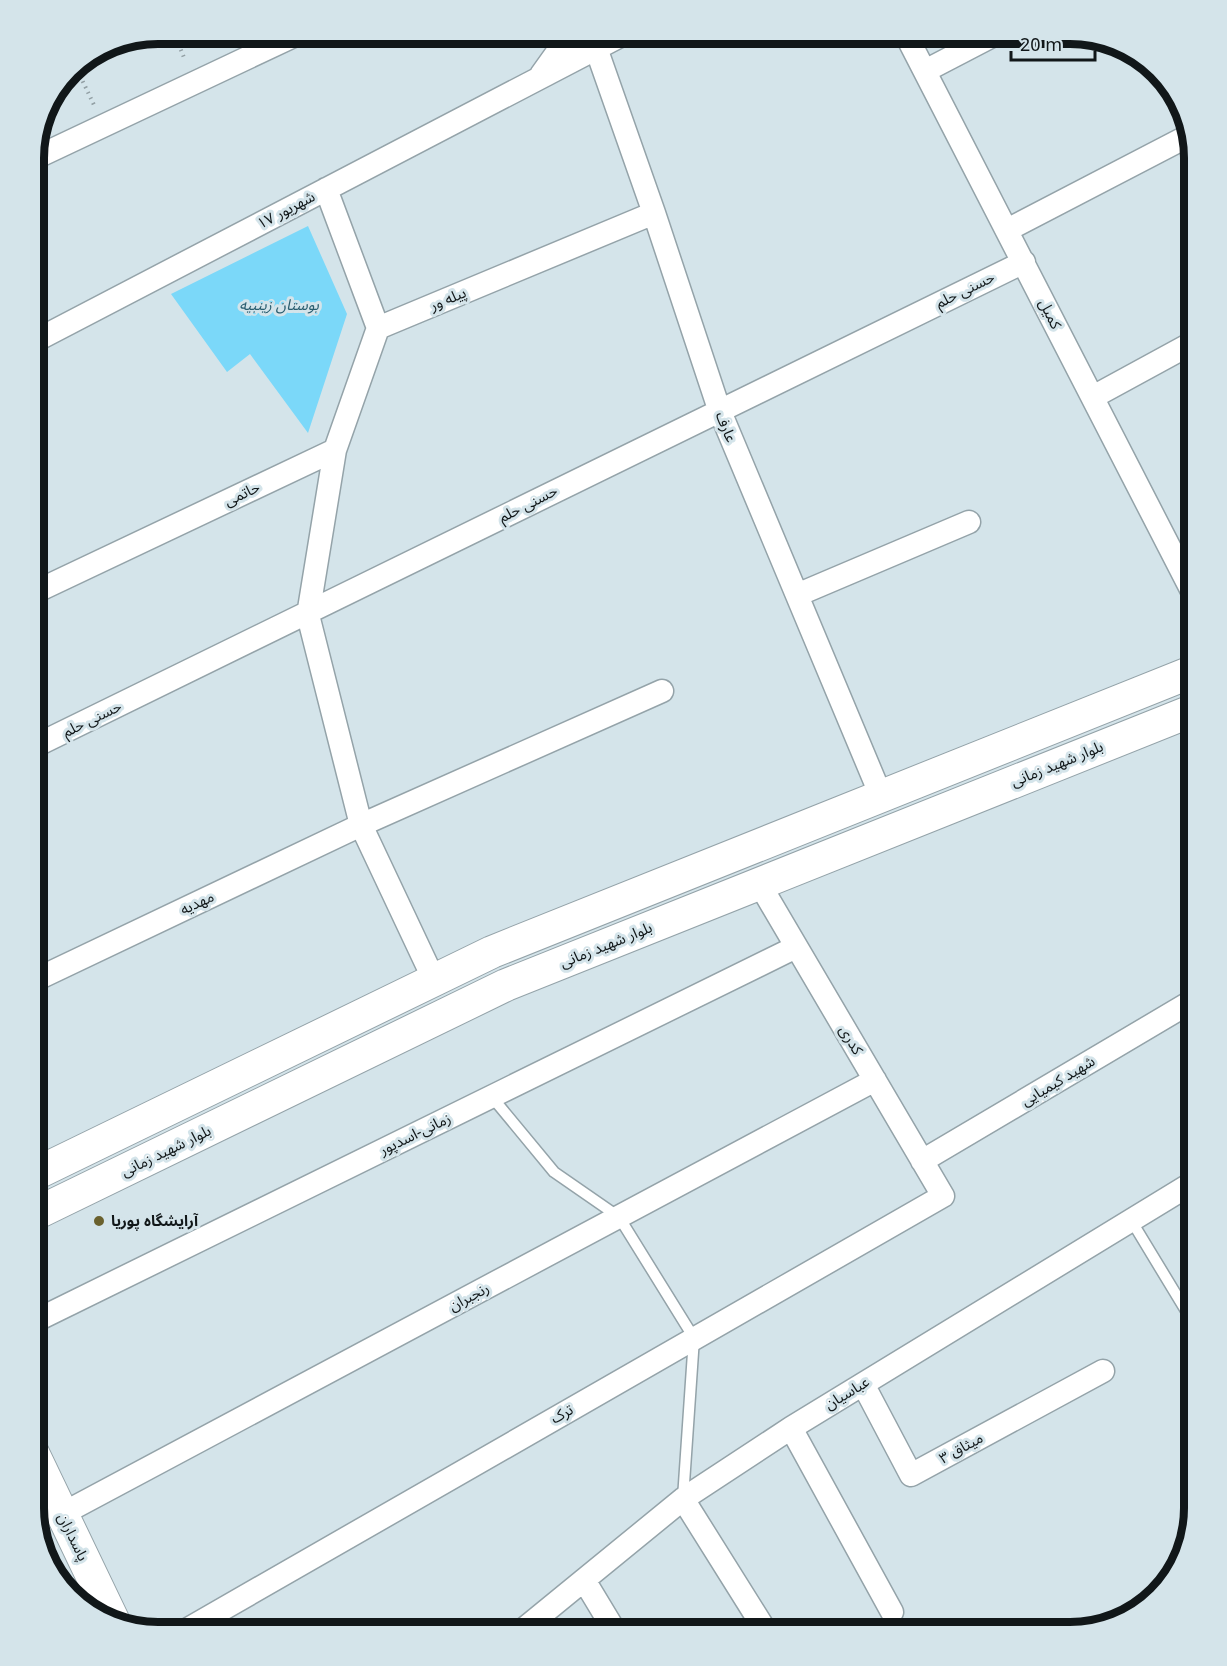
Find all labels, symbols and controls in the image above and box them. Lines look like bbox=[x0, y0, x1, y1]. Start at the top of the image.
scale bar bbox=[1011, 24, 1095, 62]
text: 20 m bbox=[1020, 26, 1062, 64]
street label: ۱۷ شهریور bbox=[251, 181, 322, 239]
street label: حسنی حلم bbox=[929, 262, 1001, 318]
street label: پیله ور bbox=[423, 277, 472, 322]
park label: بوستان زینبیه bbox=[239, 289, 320, 321]
street label: کمیل bbox=[1029, 293, 1072, 336]
street label: عارف bbox=[705, 406, 747, 448]
street label: حاتمی bbox=[218, 472, 266, 516]
street label: حسنی حلم bbox=[492, 475, 564, 533]
street label: حسنی حلم bbox=[56, 691, 128, 747]
street label: بلوار شهید زمانی bbox=[1006, 731, 1108, 797]
street label: مهدیه bbox=[174, 881, 220, 925]
street label: بلوار شهید زمانی bbox=[555, 912, 657, 978]
street label: کدری bbox=[829, 1018, 873, 1062]
street label: شهید کیمیایی bbox=[1014, 1046, 1102, 1116]
street label: زمانی-اسدپور bbox=[372, 1103, 457, 1166]
street label: بلوار شهید زمانی bbox=[115, 1115, 217, 1187]
place label: آرایشگاه پوریا bbox=[111, 1205, 199, 1237]
marker: آرایشگاه پوریا bbox=[92, 1214, 106, 1228]
street label: رنجبران bbox=[442, 1273, 496, 1321]
street label: عباسیان bbox=[818, 1366, 877, 1419]
street label: ترک bbox=[544, 1394, 580, 1434]
street label: میثاق ۳ bbox=[932, 1422, 990, 1474]
street label: پاسداران bbox=[47, 1507, 99, 1567]

